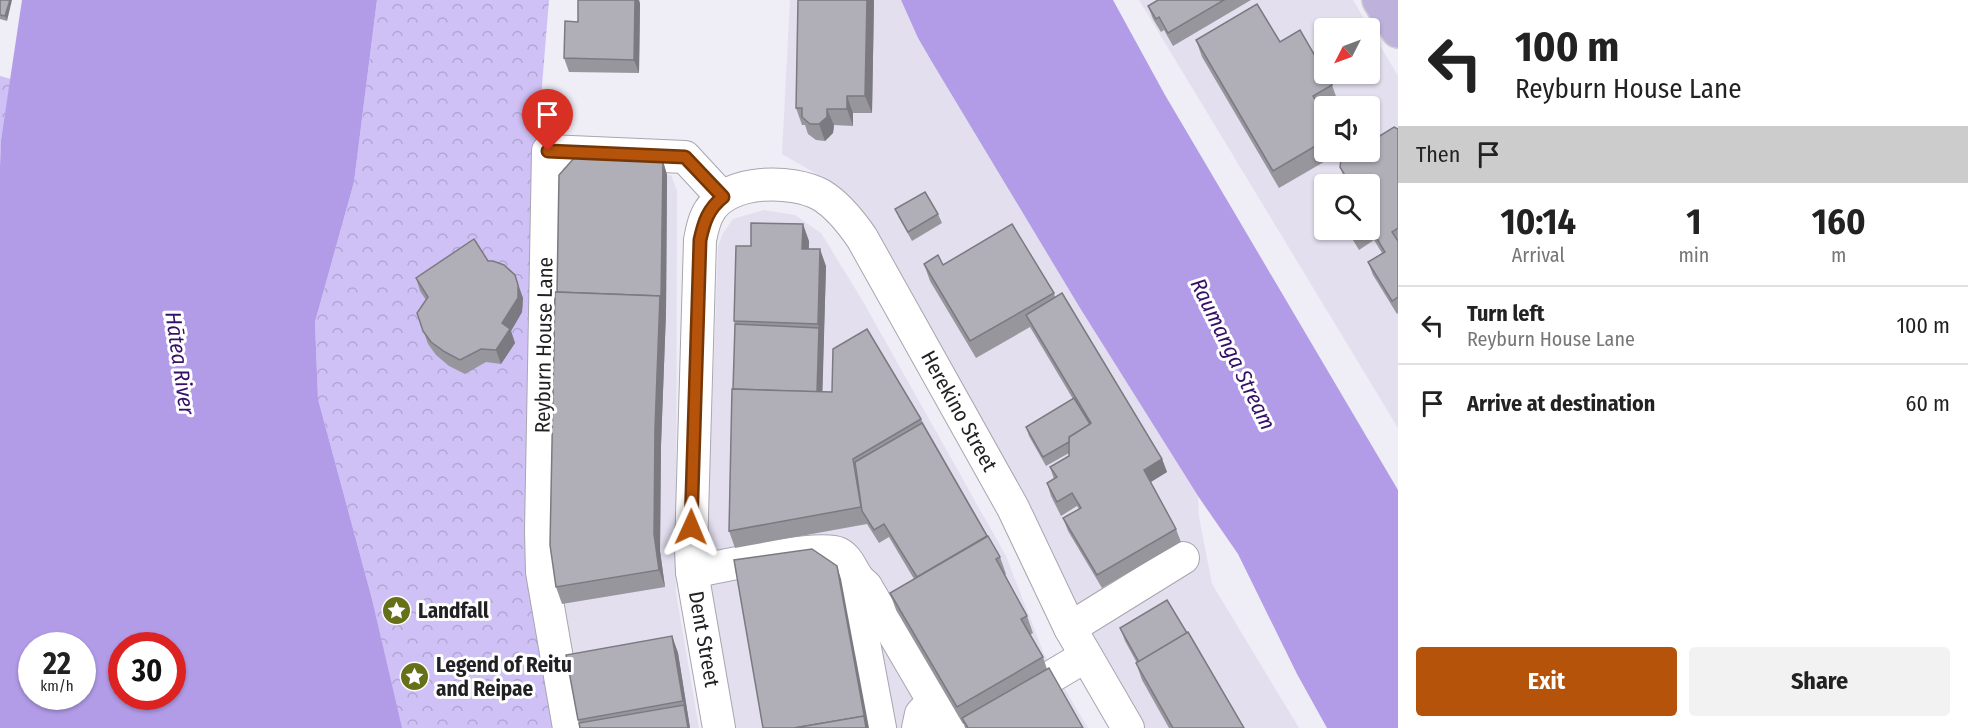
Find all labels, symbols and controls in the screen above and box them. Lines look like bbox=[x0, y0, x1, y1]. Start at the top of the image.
north arrow bbox=[1314, 18, 1380, 84]
map controls bbox=[1314, 18, 1380, 240]
text: 100 m bbox=[1515, 22, 1619, 72]
icon: left bbox=[1416, 24, 1494, 102]
text: Reyburn House Lane bbox=[1515, 73, 1742, 105]
pin bbox=[522, 89, 573, 151]
button: sound bbox=[1314, 96, 1380, 162]
icon: arrive bbox=[531, 98, 564, 131]
icon: arrive bbox=[1472, 138, 1505, 171]
text: Then bbox=[1416, 141, 1460, 168]
button: search bbox=[1314, 174, 1380, 240]
text: 10:14 bbox=[1500, 200, 1576, 244]
text: 1 bbox=[1686, 200, 1702, 244]
text: 160 bbox=[1812, 200, 1866, 244]
text: Arrival bbox=[1512, 243, 1565, 267]
text: min bbox=[1678, 243, 1709, 267]
text: m bbox=[1831, 243, 1846, 267]
street label: Reyburn House Lane bbox=[529, 257, 559, 433]
water label: Raumanga Stream bbox=[1185, 274, 1281, 434]
text: Turn left bbox=[1467, 300, 1545, 327]
icon: left bbox=[1416, 309, 1449, 342]
water label: Hātea River bbox=[159, 310, 201, 417]
text: 100 m bbox=[1896, 312, 1950, 339]
text: Reyburn House Lane bbox=[1467, 327, 1635, 351]
street label: Herekino Street bbox=[915, 346, 1003, 476]
icon: arrive bbox=[1416, 387, 1449, 420]
text: Arrive at destination bbox=[1467, 390, 1655, 417]
text: 60 m bbox=[1906, 390, 1950, 417]
position arrow bbox=[659, 495, 723, 559]
street label: Dent Street bbox=[683, 589, 725, 689]
place icon: Landfall bbox=[381, 595, 413, 627]
place label: Landfall bbox=[418, 598, 489, 624]
speed limit sign: 30 bbox=[108, 632, 186, 710]
text: 22 bbox=[43, 646, 71, 682]
button: Exit bbox=[1416, 647, 1677, 716]
button: Share bbox=[1689, 647, 1950, 716]
place label: Legend of Reitu and Reipae bbox=[436, 652, 572, 702]
place icon: Legend of Reitu and Reipae bbox=[399, 661, 431, 693]
text: km/h bbox=[40, 677, 74, 695]

